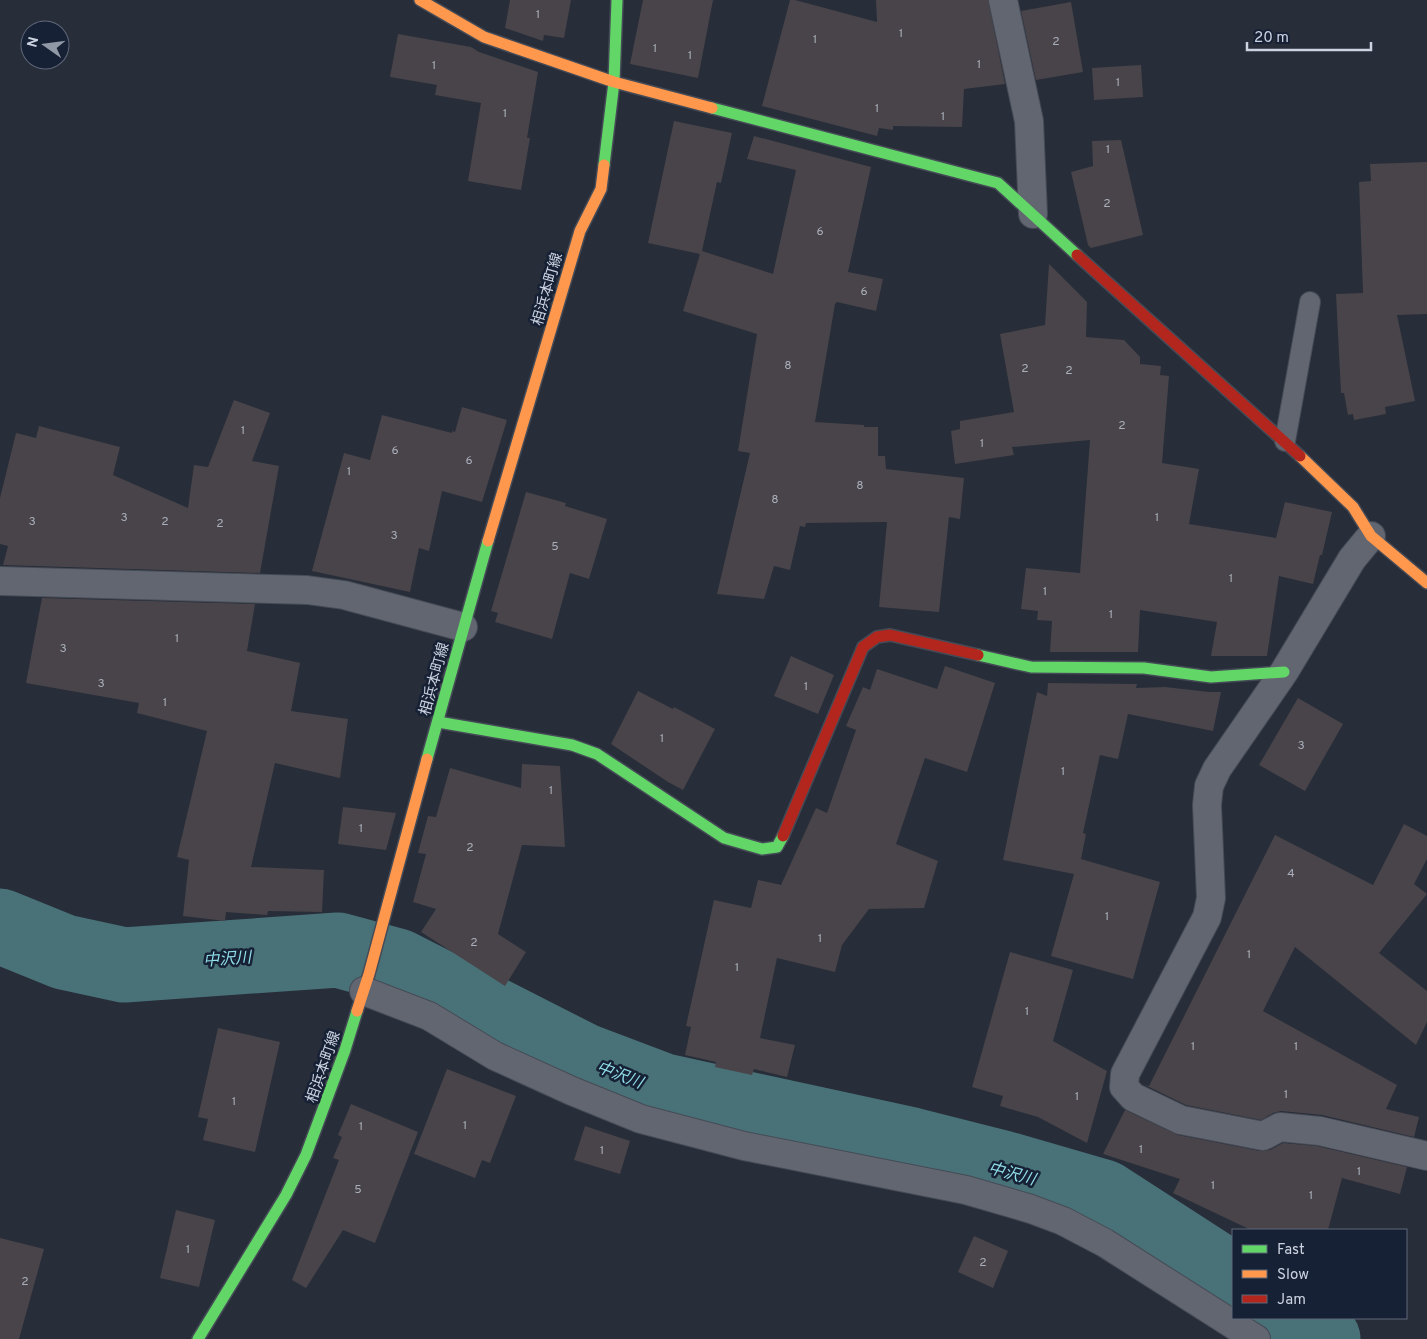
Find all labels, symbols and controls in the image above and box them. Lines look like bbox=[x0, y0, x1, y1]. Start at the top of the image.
house number: 1 bbox=[536, 7, 540, 23]
north arrow bbox=[20, 20, 70, 70]
scale bar bbox=[1247, 20, 1371, 52]
house number: 1 bbox=[899, 26, 903, 42]
text: 20 m bbox=[1254, 29, 1289, 48]
house number: 1 bbox=[813, 32, 817, 48]
house number: 2 bbox=[1052, 34, 1060, 50]
text: N bbox=[24, 35, 43, 49]
house number: 1 bbox=[653, 41, 657, 57]
house number: 1 bbox=[688, 48, 692, 64]
house number: 1 bbox=[977, 57, 981, 73]
house number: 1 bbox=[432, 58, 436, 74]
house number: 1 bbox=[1116, 75, 1120, 91]
house number: 1 bbox=[875, 101, 879, 117]
house number: 1 bbox=[503, 106, 507, 122]
house number: 1 bbox=[941, 109, 945, 125]
house number: 1 bbox=[1106, 142, 1110, 158]
house number: 2 bbox=[1103, 196, 1111, 212]
house number: 6 bbox=[816, 224, 824, 240]
street label: 相浜本町線 bbox=[529, 251, 568, 328]
house number: 6 bbox=[860, 284, 868, 300]
house number: 8 bbox=[784, 358, 792, 374]
house number: 2 bbox=[1021, 361, 1029, 377]
house number: 2 bbox=[1065, 363, 1073, 379]
house number: 2 bbox=[1118, 418, 1126, 434]
house number: 1 bbox=[241, 423, 245, 439]
house number: 1 bbox=[980, 436, 984, 452]
house number: 6 bbox=[391, 443, 399, 459]
house number: 6 bbox=[465, 453, 473, 469]
house number: 1 bbox=[347, 464, 351, 480]
house number: 8 bbox=[856, 478, 864, 494]
house number: 8 bbox=[771, 492, 779, 508]
house number: 3 bbox=[120, 510, 128, 526]
house number: 1 bbox=[1155, 510, 1159, 526]
house number: 3 bbox=[28, 514, 36, 530]
house number: 2 bbox=[161, 514, 169, 530]
house number: 2 bbox=[216, 516, 224, 532]
house number: 3 bbox=[390, 528, 398, 544]
house number: 5 bbox=[551, 539, 559, 555]
house number: 1 bbox=[1229, 571, 1233, 587]
house number: 1 bbox=[1043, 584, 1047, 600]
house number: 1 bbox=[1109, 607, 1113, 623]
house number: 1 bbox=[175, 631, 179, 647]
house number: 3 bbox=[59, 641, 67, 657]
street label: 相浜本町線 bbox=[417, 641, 454, 718]
house number: 3 bbox=[97, 676, 105, 692]
house number: 1 bbox=[804, 679, 808, 695]
house number: 1 bbox=[163, 695, 167, 711]
house number: 1 bbox=[660, 731, 664, 747]
house number: 3 bbox=[1297, 738, 1305, 754]
house number: 1 bbox=[1061, 764, 1065, 780]
house number: 1 bbox=[549, 783, 553, 799]
house number: 1 bbox=[359, 821, 363, 837]
house number: 2 bbox=[466, 840, 474, 856]
house number: 4 bbox=[1287, 866, 1295, 882]
house number: 1 bbox=[1105, 909, 1109, 925]
house number: 1 bbox=[818, 931, 822, 947]
house number: 2 bbox=[470, 935, 478, 951]
house number: 1 bbox=[1247, 947, 1251, 963]
water label: 中沢川 bbox=[202, 948, 254, 972]
house number: 1 bbox=[735, 960, 739, 976]
house number: 1 bbox=[1025, 1004, 1029, 1020]
street label: 相浜本町線 bbox=[303, 1029, 346, 1106]
house number: 1 bbox=[1191, 1039, 1195, 1055]
house number: 1 bbox=[1294, 1039, 1298, 1055]
water label: 中沢川 bbox=[593, 1058, 647, 1095]
house number: 1 bbox=[1284, 1087, 1288, 1103]
house number: 1 bbox=[1075, 1089, 1079, 1105]
house number: 1 bbox=[232, 1094, 236, 1110]
house number: 1 bbox=[463, 1118, 467, 1134]
house number: 1 bbox=[359, 1119, 363, 1135]
house number: 1 bbox=[1139, 1142, 1143, 1158]
house number: 1 bbox=[600, 1143, 604, 1159]
water label: 中沢川 bbox=[986, 1159, 1039, 1191]
house number: 1 bbox=[1357, 1164, 1361, 1180]
house number: 1 bbox=[1211, 1178, 1215, 1194]
house number: 5 bbox=[354, 1182, 362, 1198]
house number: 1 bbox=[1309, 1188, 1313, 1204]
legend bbox=[1232, 1229, 1407, 1319]
text: Fast bbox=[1277, 1241, 1305, 1260]
house number: 1 bbox=[186, 1242, 190, 1258]
house number: 2 bbox=[979, 1255, 987, 1271]
text: Slow bbox=[1277, 1266, 1309, 1285]
house number: 2 bbox=[21, 1274, 29, 1290]
text: Jam bbox=[1277, 1291, 1306, 1310]

